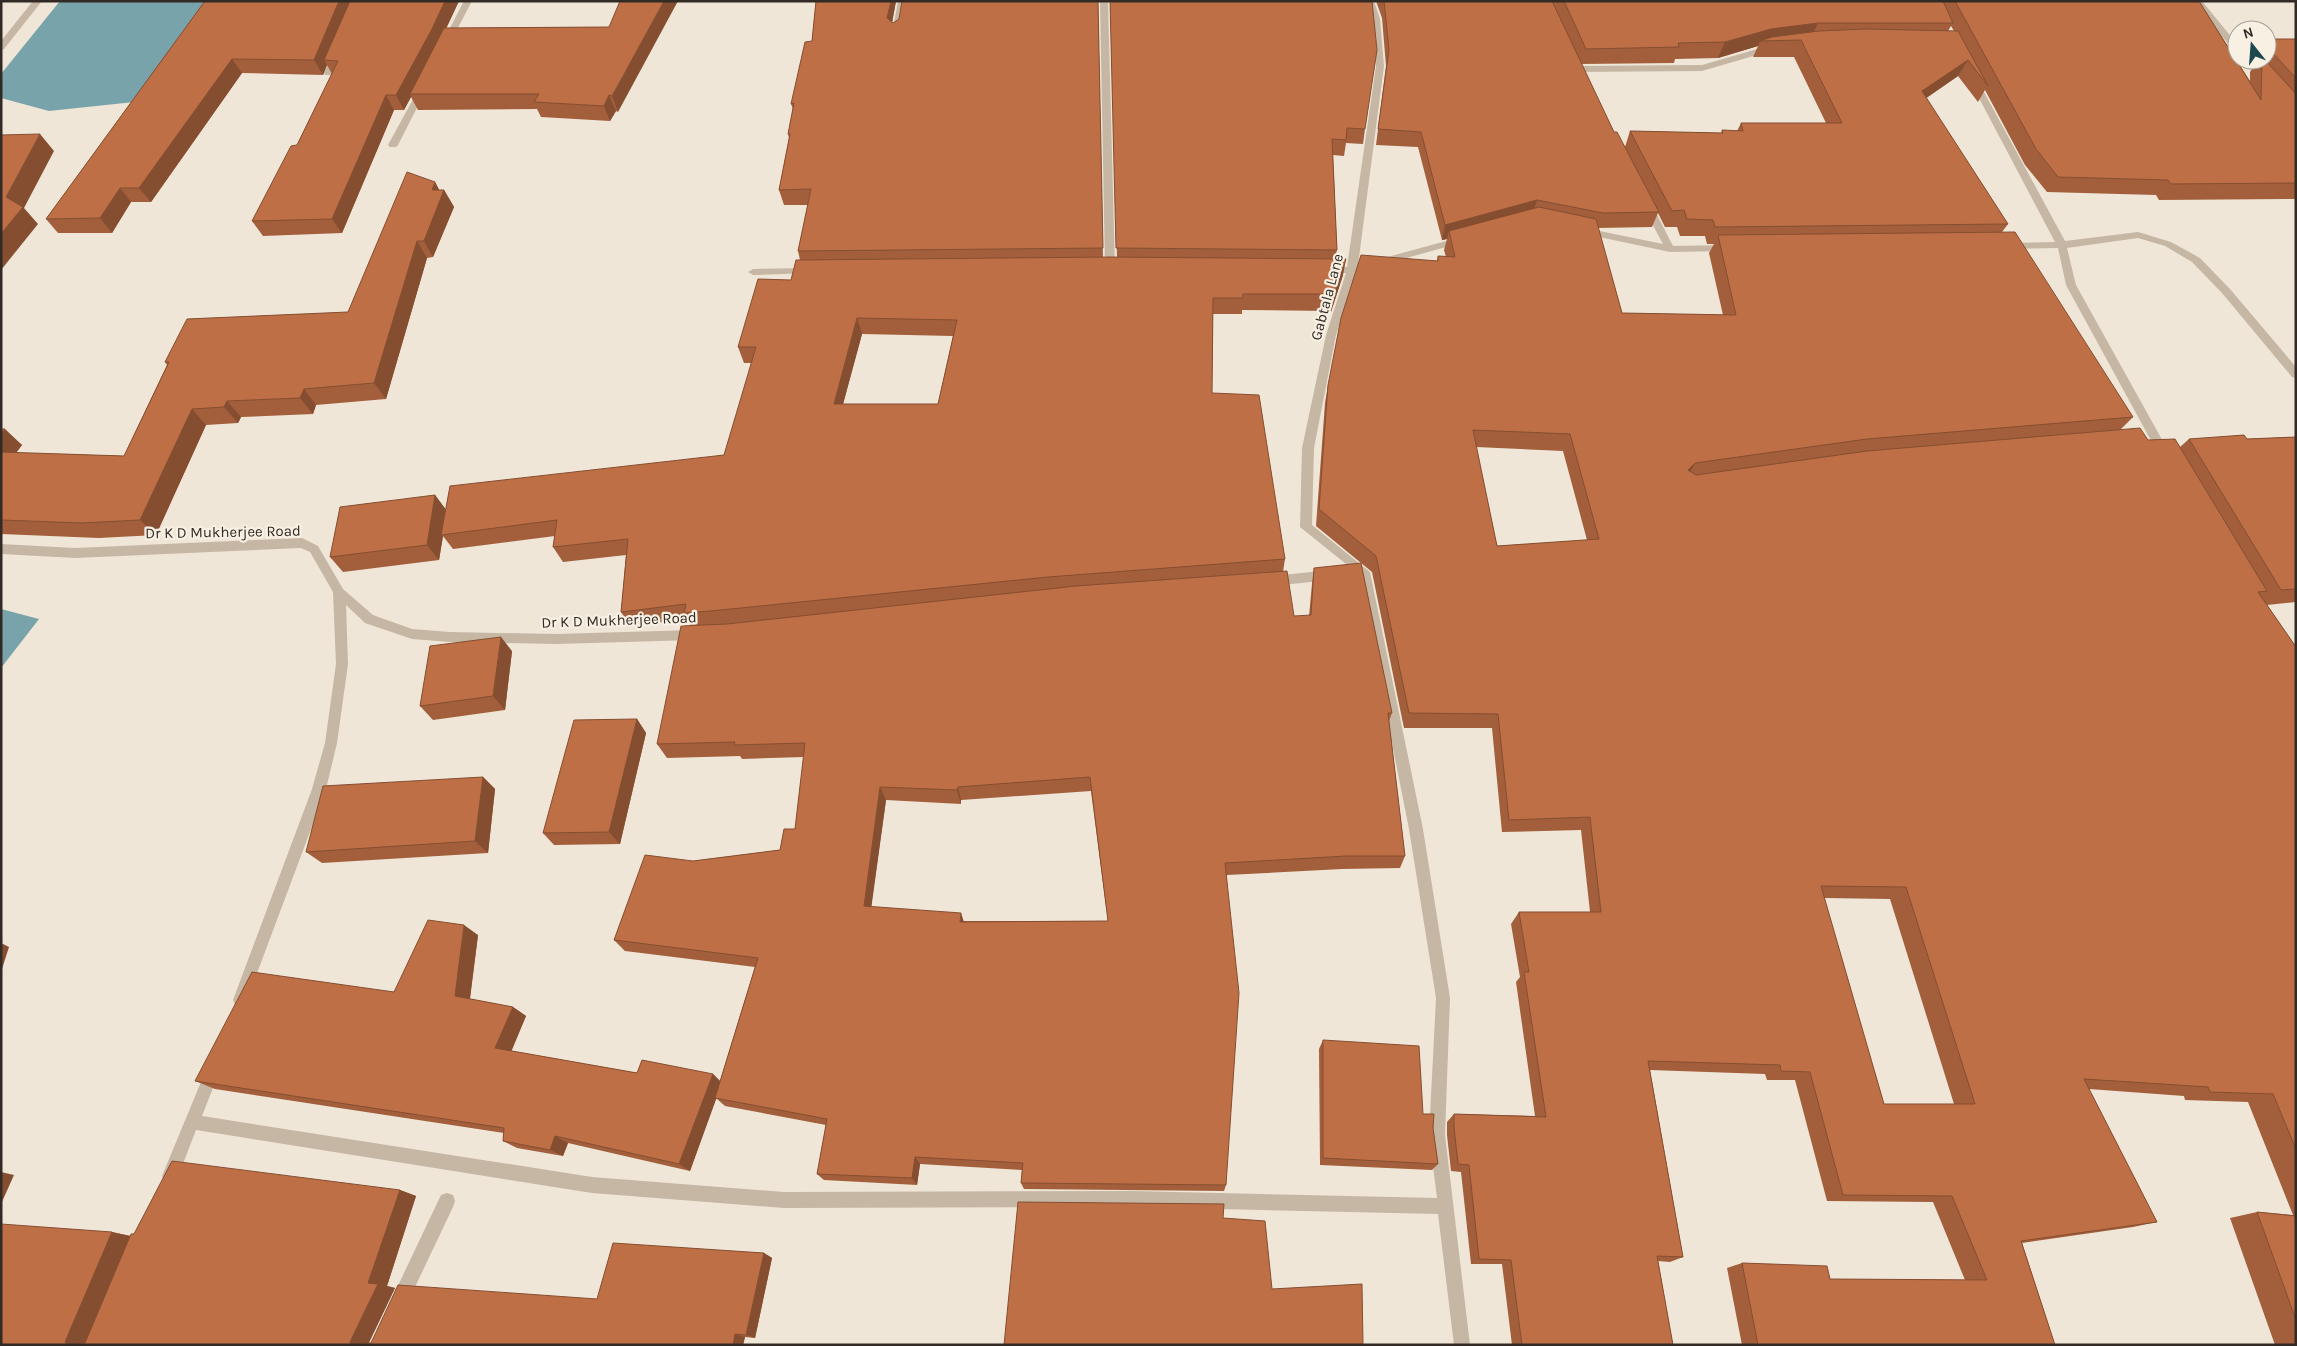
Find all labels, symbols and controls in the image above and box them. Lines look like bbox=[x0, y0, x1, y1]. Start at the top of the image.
north arrow bbox=[2227, 20, 2277, 70]
text: N bbox=[2241, 23, 2256, 43]
street label: Gabtala Lane bbox=[1307, 252, 1347, 342]
street label: Dr K D Mukherjee Road bbox=[145, 522, 301, 542]
street label: Dr K D Mukherjee Road bbox=[541, 608, 697, 632]

